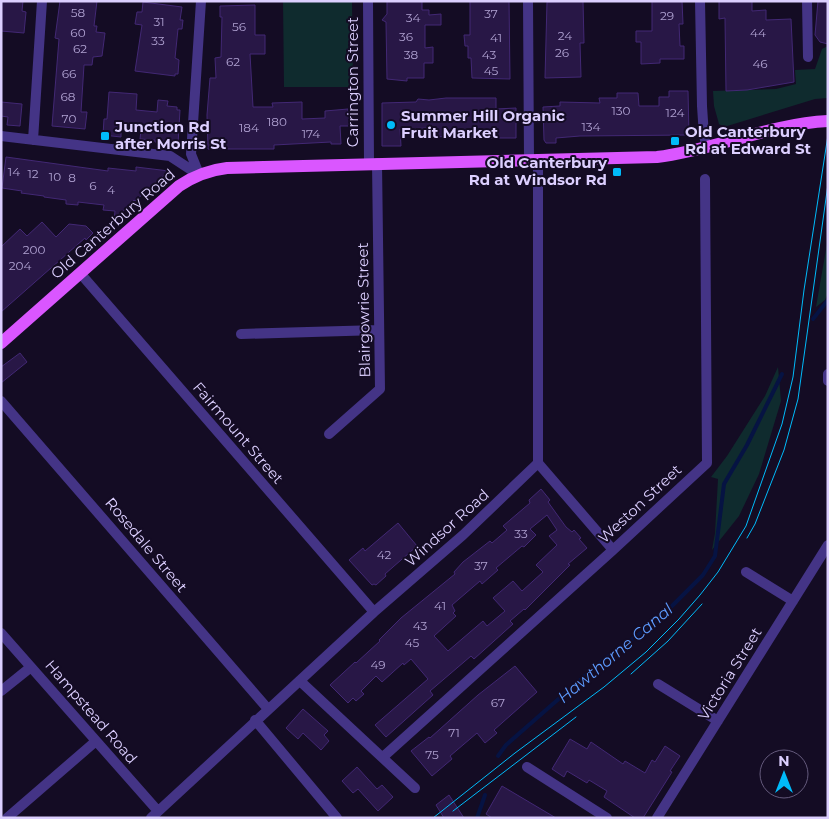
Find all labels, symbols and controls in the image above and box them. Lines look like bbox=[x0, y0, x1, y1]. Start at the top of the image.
house number: 58 bbox=[71, 5, 86, 20]
house number: 37 bbox=[484, 6, 498, 21]
house number: 29 bbox=[660, 8, 674, 23]
house number: 34 bbox=[406, 10, 420, 25]
house number: 31 bbox=[153, 14, 165, 29]
street label: Carrington Street bbox=[343, 17, 362, 147]
house number: 56 bbox=[232, 19, 246, 34]
house number: 60 bbox=[70, 25, 86, 40]
house number: 44 bbox=[750, 25, 766, 40]
house number: 24 bbox=[558, 28, 572, 43]
house number: 36 bbox=[399, 29, 413, 44]
house number: 41 bbox=[490, 30, 502, 45]
house number: 33 bbox=[151, 33, 165, 48]
house number: 62 bbox=[73, 41, 87, 56]
house number: 26 bbox=[555, 45, 569, 60]
house number: 38 bbox=[404, 47, 419, 62]
house number: 43 bbox=[482, 47, 496, 62]
house number: 62 bbox=[226, 54, 240, 69]
house number: 46 bbox=[752, 56, 768, 71]
house number: 45 bbox=[484, 63, 499, 78]
house number: 66 bbox=[62, 66, 76, 81]
house number: 68 bbox=[61, 89, 76, 104]
house number: 130 bbox=[611, 103, 631, 118]
house number: 124 bbox=[666, 105, 684, 120]
place label: Summer Hill Organic Fruit Market bbox=[401, 106, 565, 142]
house number: 70 bbox=[62, 111, 76, 126]
house number: 180 bbox=[267, 114, 287, 129]
place label: Junction Rd after Morris St bbox=[114, 117, 227, 153]
marker: Summer Hill Organic Fruit Market bbox=[385, 119, 397, 131]
house number: 134 bbox=[581, 119, 601, 134]
house number: 184 bbox=[239, 120, 259, 135]
place label: Old Canterbury Rd at Edward St bbox=[685, 122, 812, 158]
house number: 174 bbox=[302, 126, 320, 141]
marker: Junction Rd after Morris St bbox=[99, 130, 111, 142]
marker: Old Canterbury Rd at Edward St bbox=[669, 135, 681, 147]
place label: Old Canterbury Rd at Windsor Rd bbox=[469, 153, 608, 189]
house number: 14 bbox=[8, 164, 20, 179]
street label: Old Canterbury Road bbox=[47, 164, 179, 283]
house number: 12 bbox=[27, 166, 39, 181]
marker: Old Canterbury Rd at Windsor Rd bbox=[611, 166, 623, 178]
house number: 10 bbox=[49, 169, 61, 184]
house number: 8 bbox=[68, 170, 76, 185]
house number: 6 bbox=[89, 178, 97, 193]
house number: 4 bbox=[107, 182, 115, 197]
house number: 200 bbox=[23, 242, 45, 257]
street label: Blairgowrie Street bbox=[353, 242, 374, 378]
house number: 204 bbox=[9, 258, 31, 273]
street label: Fairmount Street bbox=[189, 378, 288, 488]
street label: Weston Street bbox=[594, 460, 685, 547]
street label: Windsor Road bbox=[401, 485, 493, 570]
street label: Rosedale Street bbox=[101, 493, 192, 596]
house number: 33 bbox=[514, 526, 528, 541]
house number: 42 bbox=[377, 547, 392, 562]
house number: 37 bbox=[474, 558, 488, 573]
house number: 41 bbox=[434, 598, 446, 613]
water label: Hawthorne Canal bbox=[554, 599, 677, 707]
house number: 43 bbox=[413, 618, 427, 633]
street label: Victoria Street bbox=[693, 624, 766, 724]
house number: 45 bbox=[405, 635, 420, 650]
street label: Hampstead Road bbox=[41, 656, 142, 767]
house number: 49 bbox=[370, 657, 386, 672]
house number: 67 bbox=[491, 695, 505, 710]
house number: 71 bbox=[448, 725, 460, 740]
house number: 75 bbox=[425, 747, 439, 762]
north arrow bbox=[759, 749, 809, 799]
text: N bbox=[778, 752, 790, 770]

